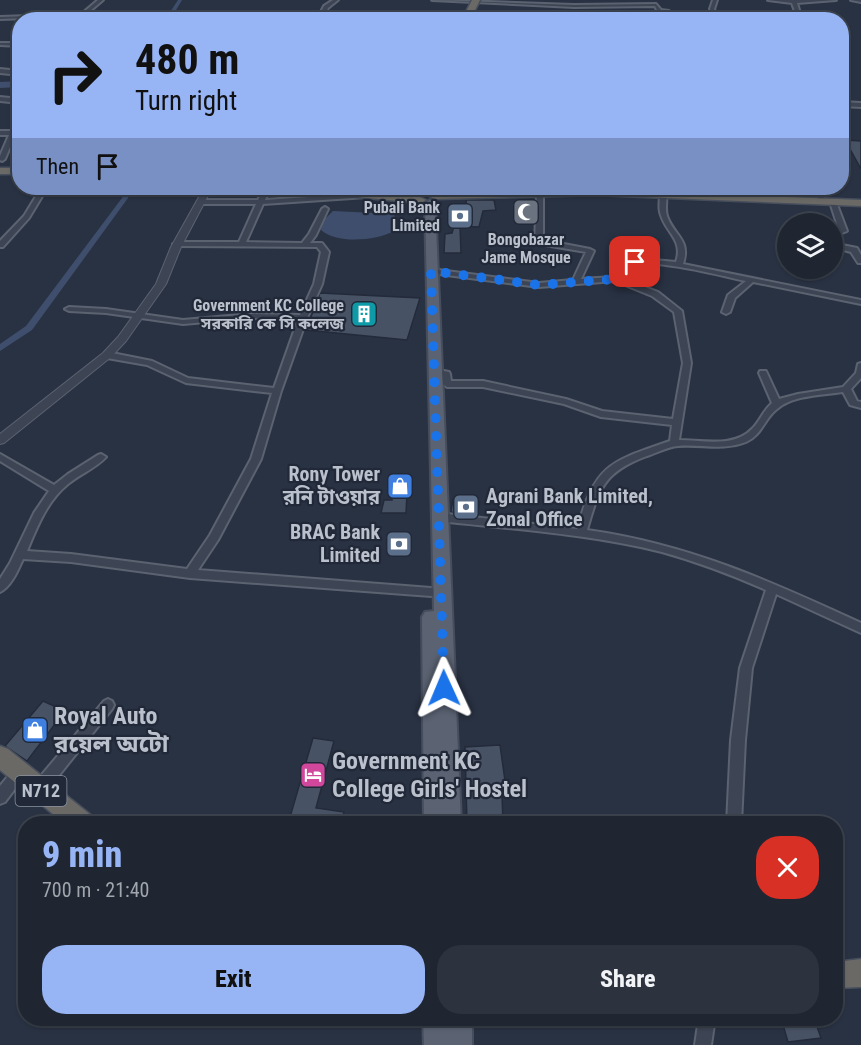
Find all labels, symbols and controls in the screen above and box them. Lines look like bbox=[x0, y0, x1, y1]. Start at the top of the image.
text: 480 m bbox=[135, 35, 240, 84]
icon: right bbox=[36, 36, 114, 114]
text: Turn right bbox=[135, 85, 237, 117]
icon: arrive bbox=[91, 150, 124, 183]
text: Then bbox=[36, 154, 79, 179]
mosque icon: Bongobazar Jame Mosque bbox=[511, 197, 541, 227]
place label: Pubali Bank Limited bbox=[364, 198, 440, 235]
bank icon: Pubali Bank Limited bbox=[445, 201, 475, 231]
map controls bbox=[777, 213, 843, 279]
button: layers bbox=[777, 213, 843, 279]
place label: Bongobazar Jame Mosque bbox=[481, 230, 571, 267]
pin bbox=[609, 236, 660, 287]
icon: arrive bbox=[618, 245, 651, 278]
place label: Government KC College সরকারি কে সি কলেজ bbox=[193, 296, 345, 333]
building icon: Government KC College সরকারি কে সি কলেজ bbox=[349, 299, 379, 329]
place label: Rony Tower রনি টাওয়ার bbox=[282, 462, 381, 509]
shop icon: Rony Tower রনি টাওয়ার bbox=[385, 471, 415, 501]
place label: Agrani Bank Limited, Zonal Office bbox=[486, 484, 653, 531]
bank icon: Agrani Bank Limited, Zonal Office bbox=[451, 492, 481, 522]
place label: BRAC Bank Limited bbox=[290, 520, 380, 567]
bank icon: BRAC Bank Limited bbox=[384, 529, 414, 559]
position arrow bbox=[412, 656, 476, 720]
place label: Royal Auto রয়েল অটো bbox=[53, 702, 170, 758]
shop icon: Royal Auto রয়েল অটো bbox=[20, 715, 50, 745]
place label: Government KC College Girls' Hostel bbox=[332, 747, 527, 803]
hotel icon: Government KC College Girls' Hostel bbox=[298, 760, 328, 790]
road number: N712 bbox=[15, 776, 66, 806]
text: 9 min bbox=[42, 834, 122, 876]
button: close bbox=[756, 836, 819, 899]
text: 700 m · 21:40 bbox=[42, 878, 149, 902]
button: Exit bbox=[42, 945, 425, 1014]
button: Share bbox=[437, 945, 819, 1014]

